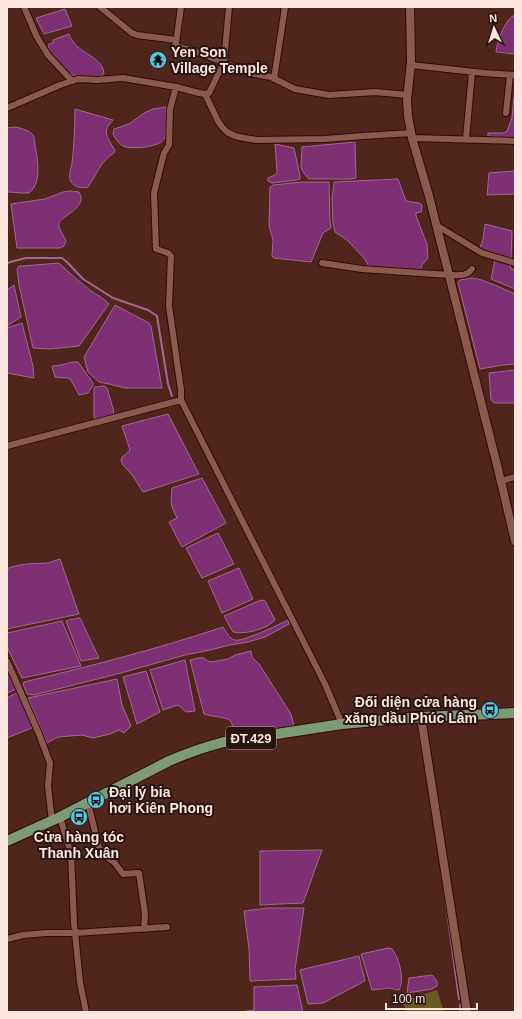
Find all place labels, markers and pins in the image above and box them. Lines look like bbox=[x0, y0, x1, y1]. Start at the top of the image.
place label: Yen Son Village Temple bbox=[171, 44, 268, 76]
temple icon: Yen Son Village Temple bbox=[148, 50, 168, 70]
place label: Đối diện cửa hàng xăng dầu Phúc Lâm bbox=[345, 694, 477, 726]
bus stop icon: Đối diện cửa hàng xăng dầu Phúc Lâm bbox=[480, 700, 500, 720]
place label: Đại lý bia hơi Kiên Phong bbox=[109, 784, 213, 816]
bus stop icon: Đại lý bia hơi Kiên Phong bbox=[86, 790, 106, 810]
bus stop icon: Cửa hàng tóc Thanh Xuân bbox=[69, 807, 89, 827]
place label: Cửa hàng tóc Thanh Xuân bbox=[34, 829, 124, 861]

